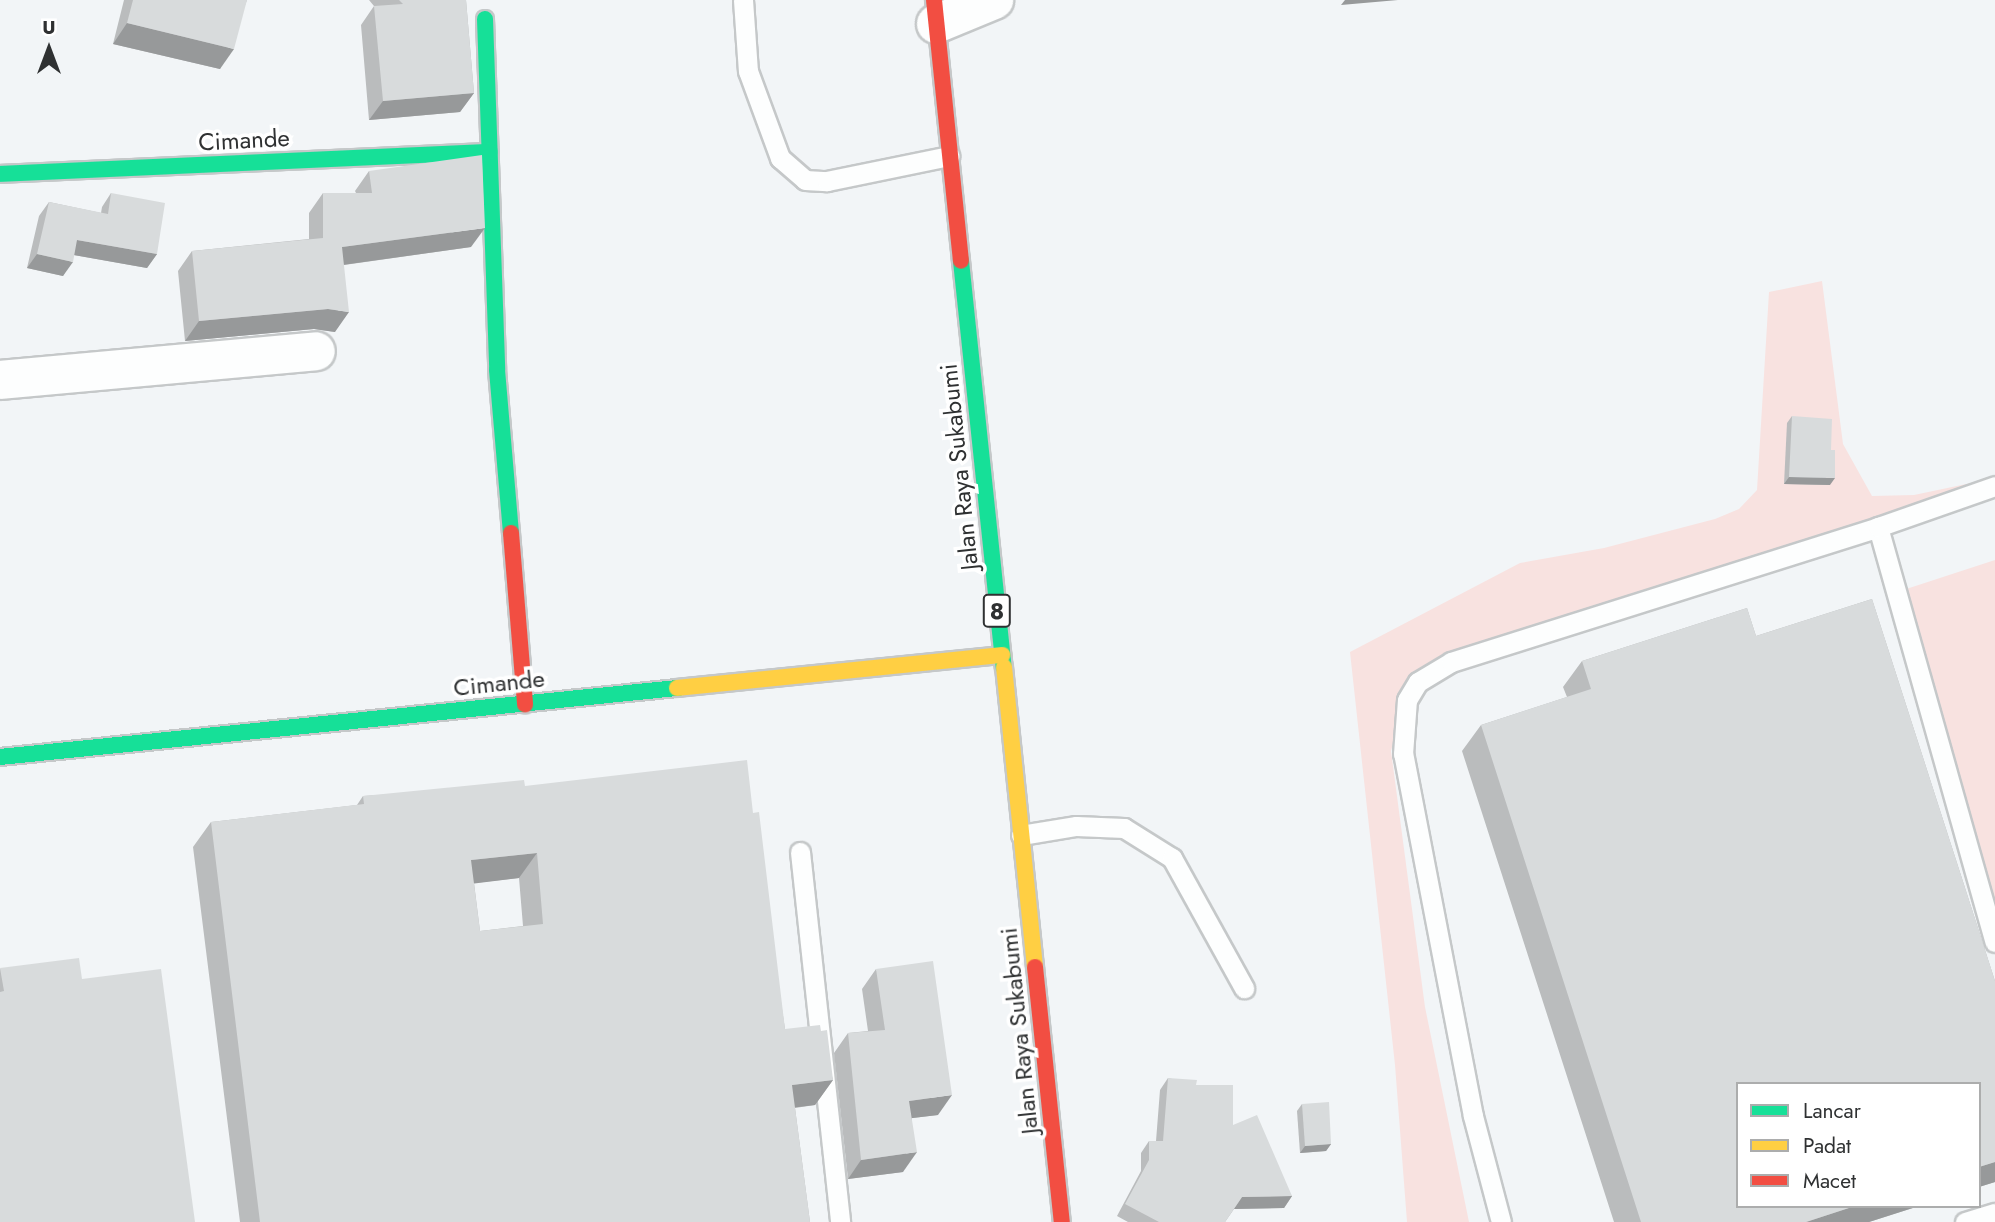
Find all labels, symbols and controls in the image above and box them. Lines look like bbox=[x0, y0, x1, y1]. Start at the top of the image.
north arrow bbox=[14, 14, 84, 84]
text: U bbox=[42, 14, 56, 41]
street label: Cimande bbox=[198, 123, 290, 157]
street label: Jalan Raya Sukabumi bbox=[934, 362, 984, 572]
road number: 8 bbox=[981, 592, 1013, 631]
street label: Cimande bbox=[452, 664, 546, 702]
street label: Jalan Raya Sukabumi bbox=[994, 926, 1044, 1136]
legend bbox=[1736, 1082, 1981, 1208]
text: Lancar bbox=[1803, 1096, 1861, 1126]
text: Padat bbox=[1803, 1131, 1851, 1161]
text: Macet bbox=[1803, 1166, 1856, 1196]

